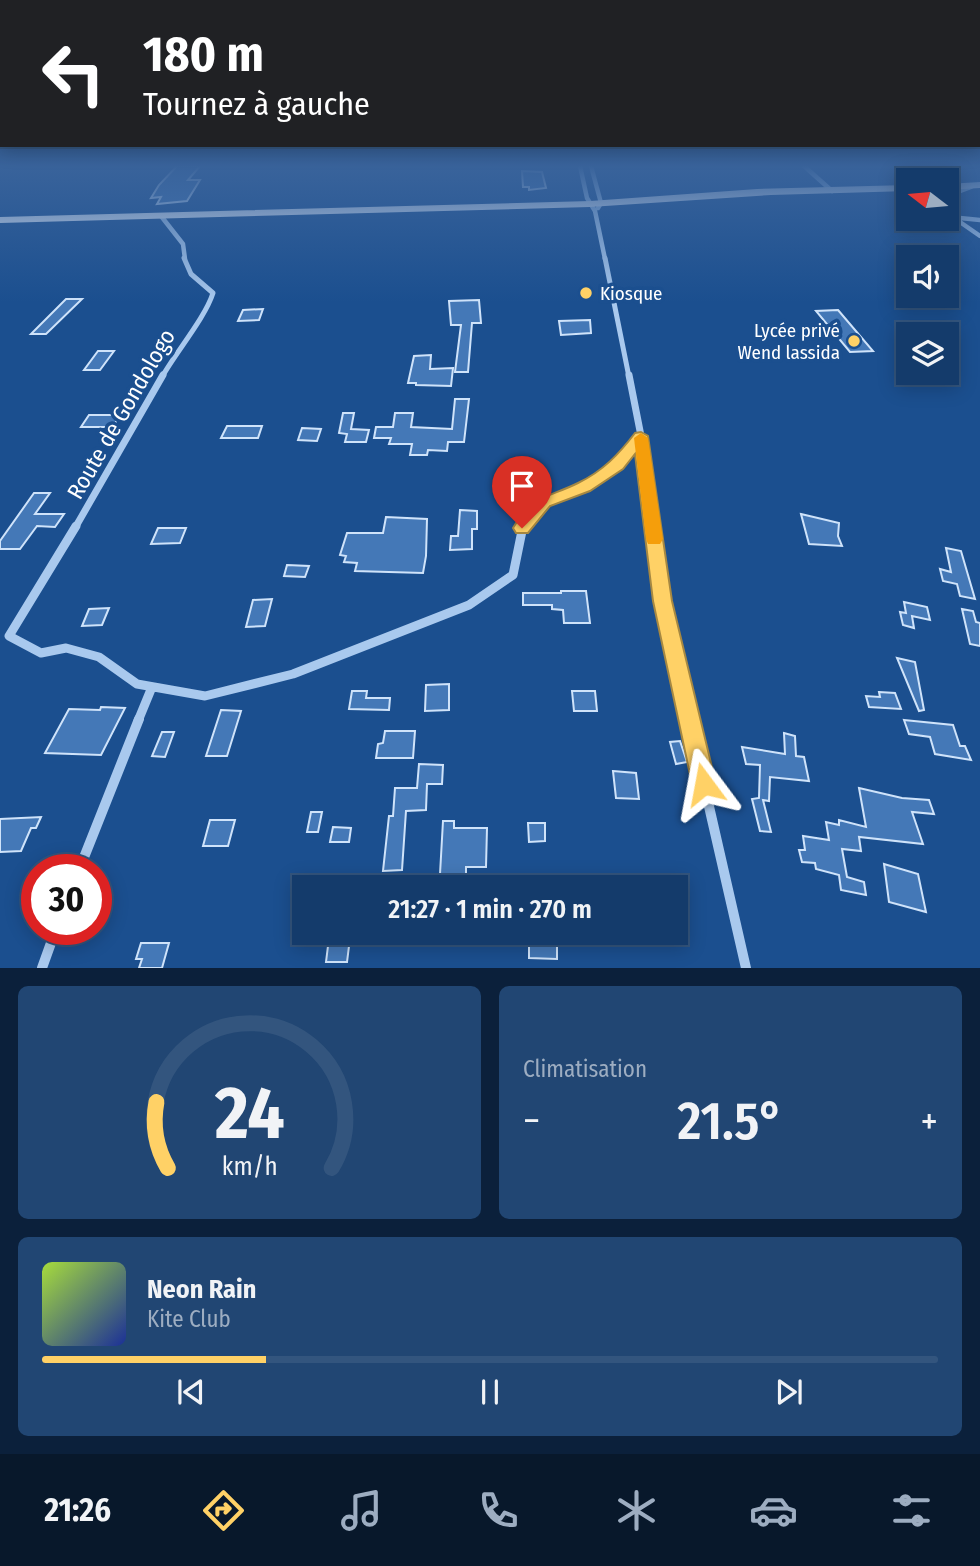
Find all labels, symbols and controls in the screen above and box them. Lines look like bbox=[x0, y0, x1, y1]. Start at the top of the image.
text: 180 m bbox=[143, 25, 264, 84]
icon: left bbox=[28, 28, 119, 119]
text: Tournez à gauche bbox=[143, 85, 370, 123]
north arrow bbox=[896, 168, 959, 231]
map controls bbox=[896, 168, 959, 385]
button: sound bbox=[896, 245, 959, 308]
place label: Kiosque bbox=[600, 282, 662, 305]
marker: Kiosque bbox=[578, 285, 594, 301]
place label: Lycée privé Wend lassida bbox=[737, 319, 840, 364]
button: layers bbox=[896, 322, 959, 385]
street label: Route de Gondologo bbox=[61, 324, 181, 504]
marker: Lycée privé Wend lassida bbox=[846, 333, 862, 349]
pin bbox=[492, 456, 552, 528]
icon: arrive bbox=[503, 467, 541, 505]
position arrow bbox=[667, 747, 741, 821]
speed limit sign: 30 bbox=[21, 854, 112, 945]
text: 21:27 · 1 min · 270 m bbox=[388, 894, 592, 925]
text: Climatisation bbox=[523, 1055, 647, 1083]
text: 24 bbox=[214, 1071, 284, 1158]
text: 21.5° bbox=[678, 1090, 783, 1153]
text: − bbox=[523, 1098, 540, 1144]
text: + bbox=[921, 1098, 938, 1144]
text: km/h bbox=[222, 1152, 277, 1182]
text: Neon Rain bbox=[147, 1274, 256, 1305]
text: Kite Club bbox=[147, 1305, 231, 1333]
icon: previous bbox=[172, 1373, 210, 1411]
icon: pause bbox=[471, 1373, 509, 1411]
icon: next bbox=[770, 1373, 808, 1411]
icon: directions bbox=[199, 1486, 248, 1535]
icon: music bbox=[337, 1486, 386, 1535]
icon: phone bbox=[474, 1486, 523, 1535]
icon: climate bbox=[612, 1486, 661, 1535]
icon: car bbox=[749, 1486, 798, 1535]
icon: filters bbox=[887, 1486, 936, 1535]
text: 21:26 bbox=[44, 1491, 111, 1529]

